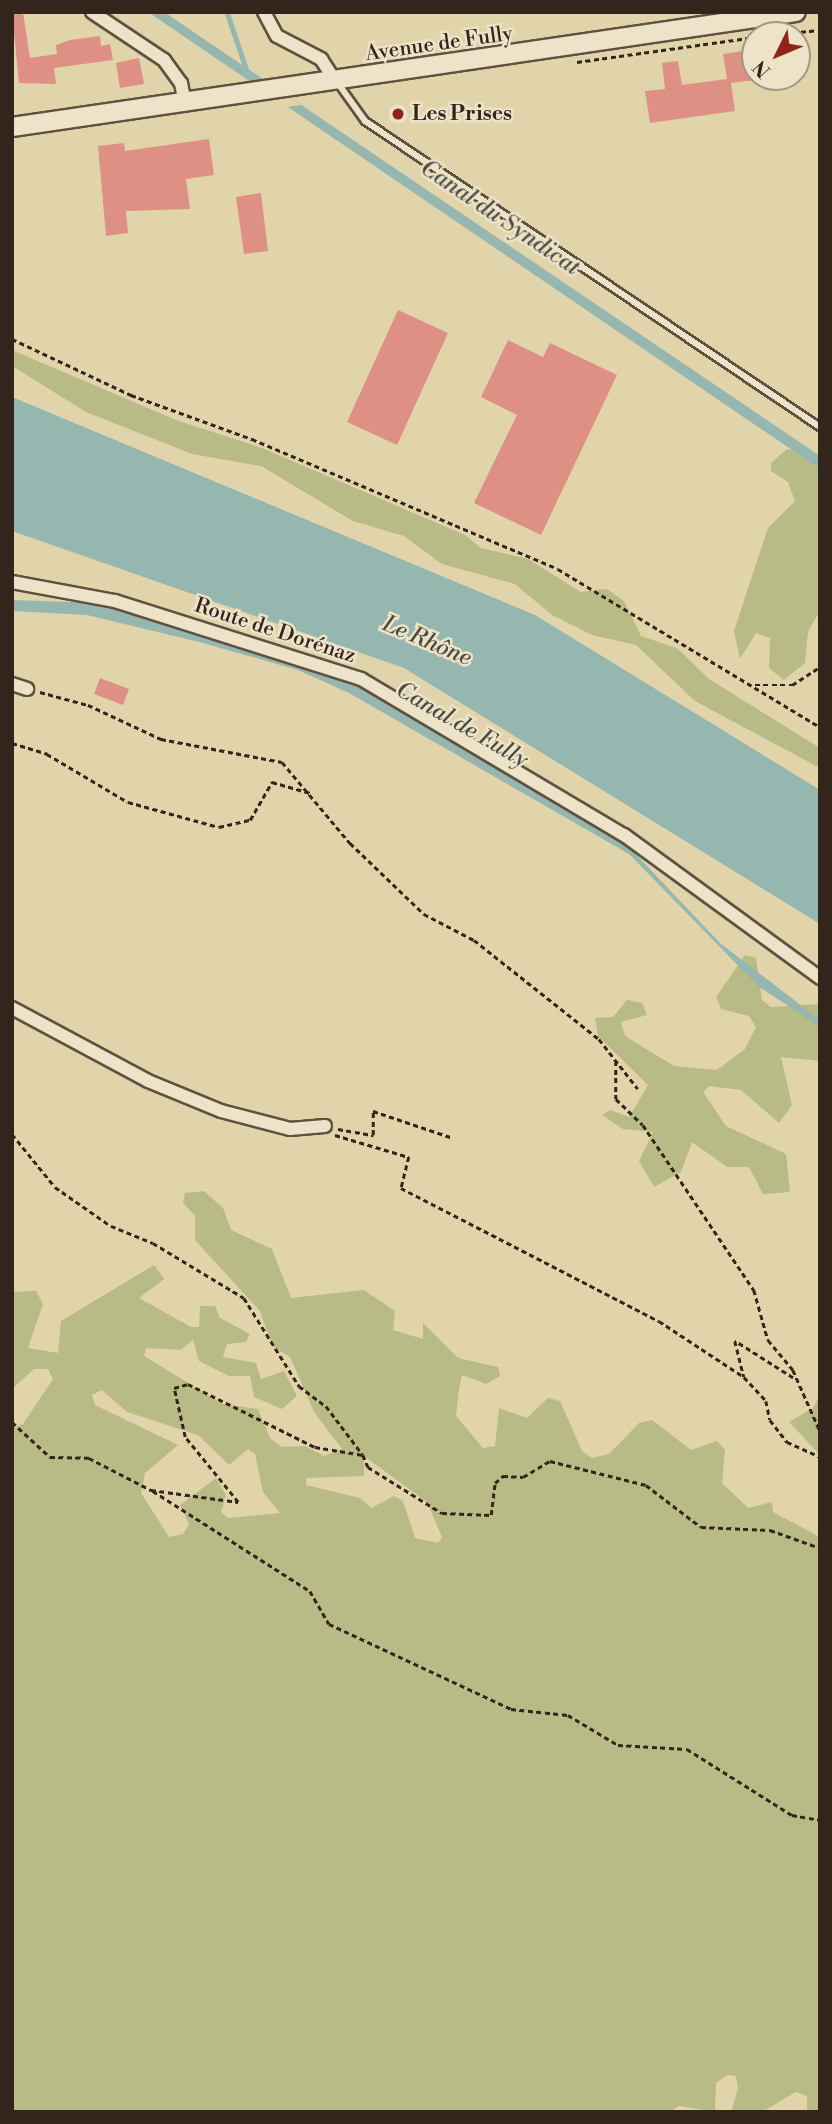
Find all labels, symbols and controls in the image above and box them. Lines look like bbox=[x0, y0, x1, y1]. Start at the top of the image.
street label: Avenue de Fully bbox=[364, 21, 514, 67]
north arrow bbox=[741, 21, 811, 91]
text: N bbox=[748, 55, 776, 83]
place label: Les Prises bbox=[412, 101, 512, 127]
marker: Les Prises bbox=[390, 106, 406, 122]
water label: Canal du Syndicat bbox=[415, 154, 585, 282]
street label: Route de Dorénaz bbox=[191, 593, 359, 669]
water label: Le Rhône bbox=[378, 610, 476, 672]
water label: Canal de Fully bbox=[391, 676, 533, 774]

